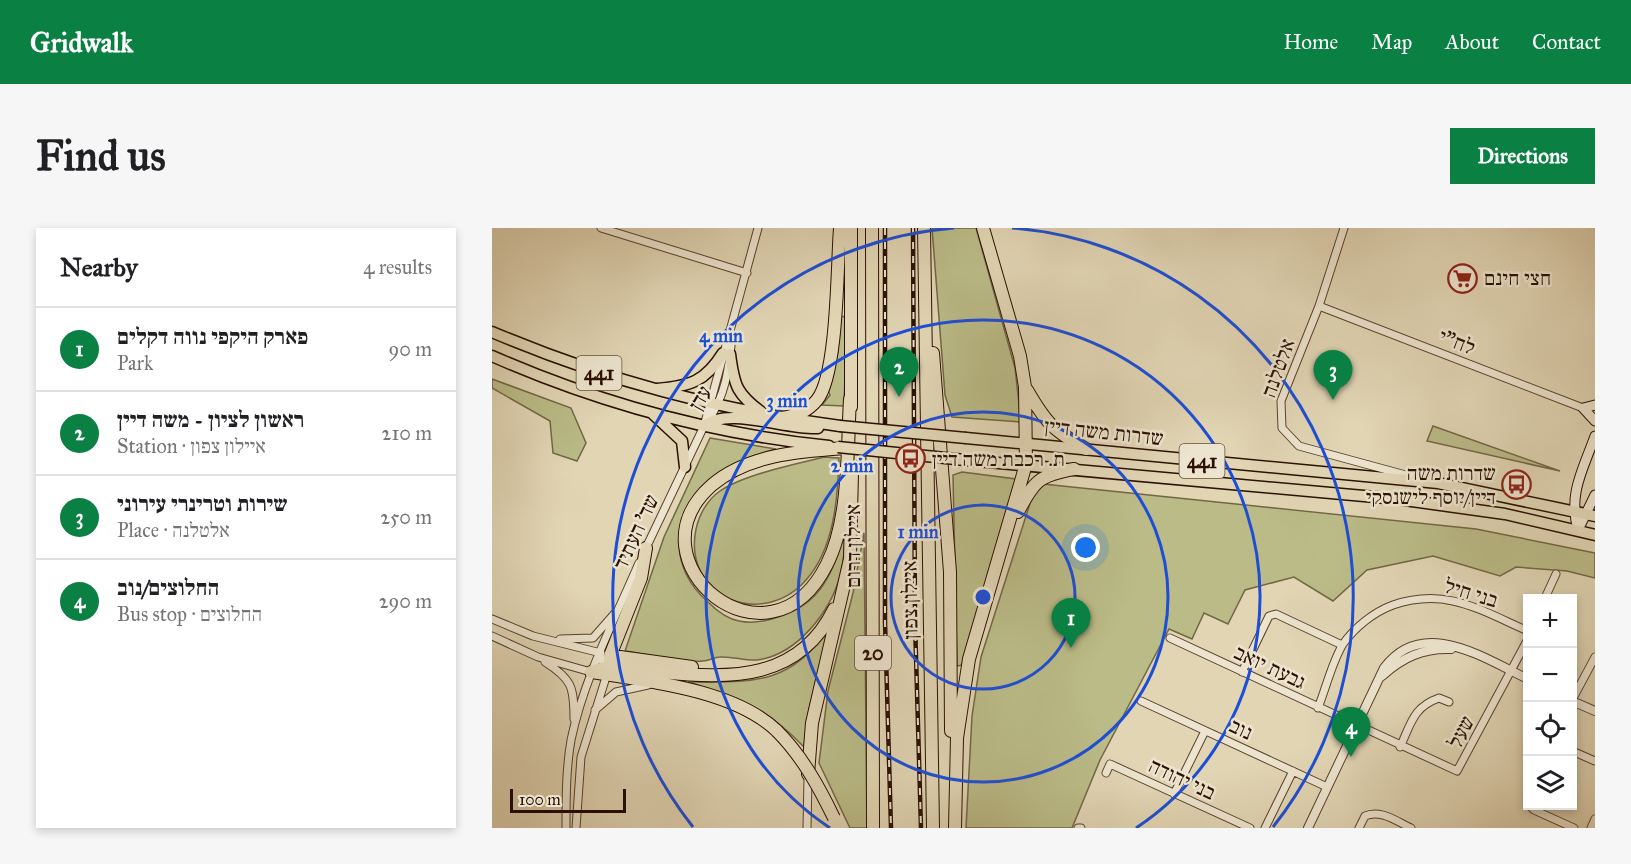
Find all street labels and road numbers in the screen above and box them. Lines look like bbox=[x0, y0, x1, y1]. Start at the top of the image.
street label: לח"י bbox=[1435, 323, 1479, 361]
street label: אלטלנה bbox=[1255, 335, 1301, 401]
road number: 441 bbox=[576, 356, 622, 390]
street label: עדן bbox=[683, 381, 717, 415]
street label: שדרות משה דיין bbox=[1043, 413, 1165, 451]
road number: 441 bbox=[1180, 444, 1224, 478]
street label: שד' העתיד bbox=[607, 490, 665, 574]
street label: איילון דרום bbox=[840, 504, 866, 588]
street label: איילון צפון bbox=[896, 560, 924, 640]
street label: בני חיל bbox=[1441, 573, 1501, 613]
road number: 20 bbox=[855, 636, 891, 670]
street label: גבעת יואב bbox=[1230, 639, 1310, 695]
street label: שעל bbox=[1442, 711, 1480, 753]
street label: נוב bbox=[1225, 712, 1257, 746]
street label: בני יהודה bbox=[1144, 752, 1220, 806]

